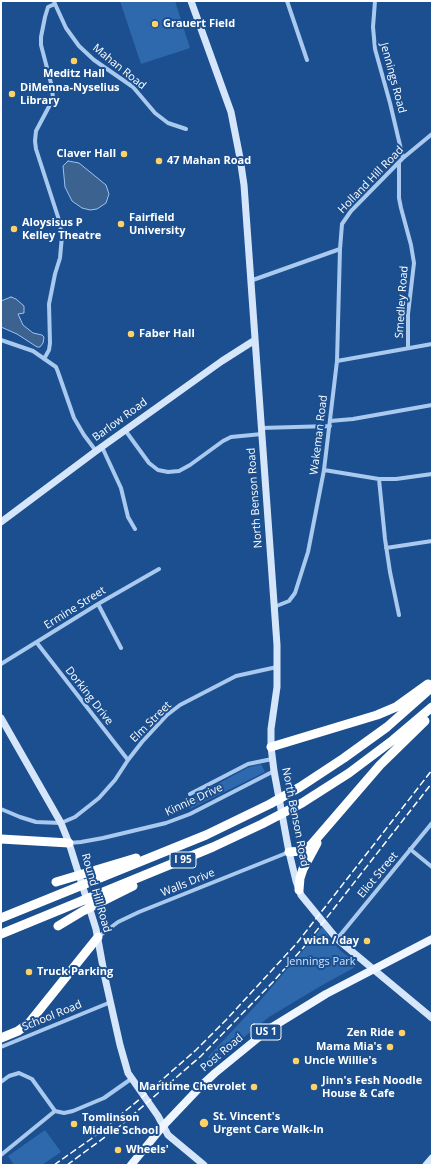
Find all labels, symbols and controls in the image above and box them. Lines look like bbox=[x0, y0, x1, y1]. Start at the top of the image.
place label: Grauert Field bbox=[163, 17, 235, 31]
marker: Grauert Field bbox=[150, 19, 160, 29]
street label: Jennings Road bbox=[377, 41, 409, 115]
street label: Mahan Road bbox=[90, 42, 148, 92]
marker: Meditz Hall bbox=[69, 56, 79, 66]
place label: Meditz Hall bbox=[43, 67, 105, 81]
place label: DiMenna-Nyselius Library bbox=[20, 81, 120, 107]
marker: DiMenna-Nyselius Library bbox=[7, 89, 17, 99]
street label: Holland Hill Road bbox=[336, 144, 406, 216]
place label: Claver Hall bbox=[57, 147, 116, 161]
marker: Claver Hall bbox=[119, 149, 129, 159]
place label: 47 Mahan Road bbox=[167, 154, 251, 168]
marker: 47 Mahan Road bbox=[154, 156, 164, 166]
place label: Fairfield University bbox=[129, 211, 186, 237]
place label: Aloysisus P Kelley Theatre bbox=[22, 216, 101, 242]
marker: Fairfield University bbox=[116, 219, 126, 229]
marker: Aloysisus P Kelley Theatre bbox=[9, 224, 19, 234]
street label: Smedley Road bbox=[393, 265, 411, 339]
place label: Faber Hall bbox=[139, 327, 195, 341]
marker: Faber Hall bbox=[126, 329, 136, 339]
street label: Wakeman Road bbox=[308, 394, 330, 476]
street label: Barlow Road bbox=[90, 396, 150, 444]
street label: North Benson Road bbox=[245, 447, 265, 549]
street label: Ermine Street bbox=[42, 584, 108, 632]
street label: Dorking Drive bbox=[62, 664, 116, 728]
street label: Elm Street bbox=[128, 699, 174, 745]
street label: North Benson Road bbox=[279, 766, 311, 868]
street label: Kinnie Drive bbox=[163, 781, 225, 819]
street label: Eliot Street bbox=[355, 849, 401, 901]
street label: Round Hill Road bbox=[78, 852, 114, 934]
road number: I 95 bbox=[170, 852, 196, 868]
street label: Walls Drive bbox=[159, 866, 217, 900]
place label: wich / day bbox=[303, 934, 359, 948]
marker: wich / day bbox=[362, 936, 372, 946]
park label: Jennings Park bbox=[286, 955, 356, 969]
place label: Truck Parking bbox=[37, 965, 113, 979]
marker: Truck Parking bbox=[24, 967, 34, 977]
street label: School Road bbox=[20, 998, 84, 1034]
road number: US 1 bbox=[251, 1024, 281, 1040]
place label: Zen Ride bbox=[347, 1026, 394, 1040]
marker: Zen Ride bbox=[397, 1028, 407, 1038]
street label: Post Road bbox=[198, 1031, 246, 1075]
place label: Mama Mia's bbox=[316, 1040, 382, 1054]
marker: Mama Mia's bbox=[385, 1042, 395, 1052]
place label: Uncle Willie's bbox=[304, 1054, 377, 1068]
marker: Uncle Willie's bbox=[291, 1056, 301, 1066]
place label: Jinn's Fesh Noodle House & Cafe bbox=[322, 1074, 422, 1100]
place label: Maritime Chevrolet bbox=[139, 1080, 246, 1094]
marker: Maritime Chevrolet bbox=[249, 1082, 259, 1092]
marker: Jinn's Fesh Noodle House & Cafe bbox=[309, 1082, 319, 1092]
place label: St. Vincent's Urgent Care Walk-In bbox=[213, 1110, 324, 1136]
place label: Tomlinson Middle School bbox=[82, 1111, 158, 1137]
marker: St. Vincent's Urgent Care Walk-In bbox=[198, 1117, 210, 1129]
marker: Tomlinson Middle School bbox=[69, 1119, 79, 1129]
place label: Wheels' bbox=[126, 1143, 169, 1157]
marker: Wheels' bbox=[113, 1145, 123, 1155]

